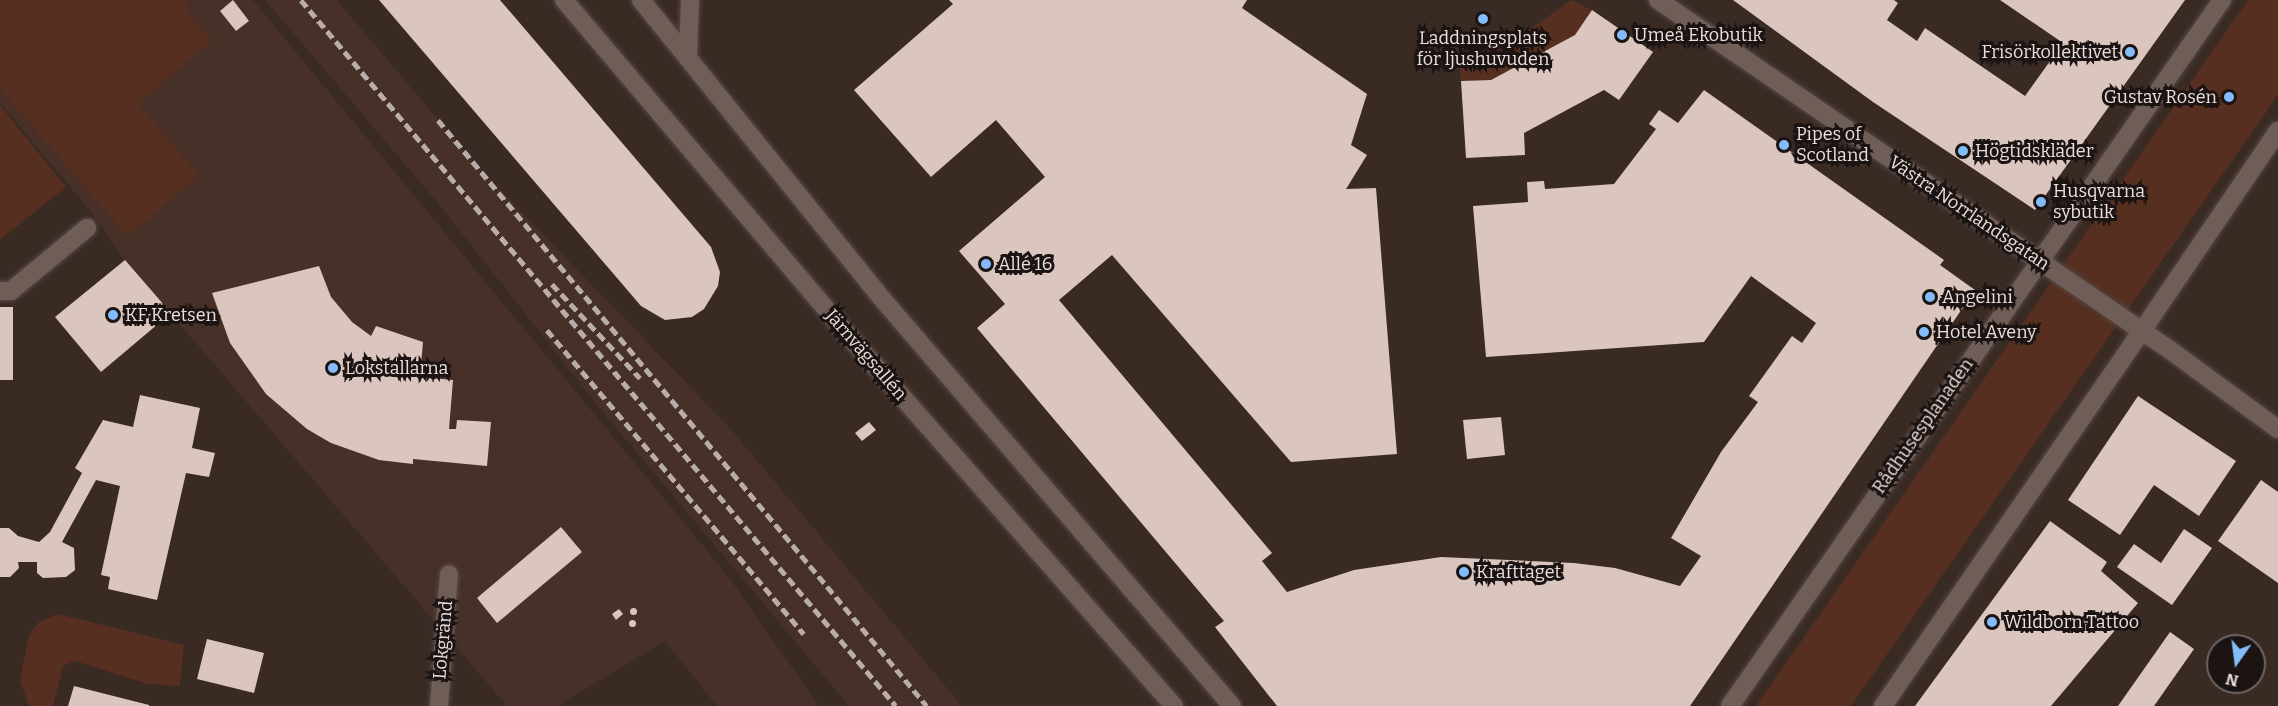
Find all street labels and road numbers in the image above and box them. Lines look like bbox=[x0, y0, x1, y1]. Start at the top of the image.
street label: Västra Norrlandsgatan bbox=[1885, 151, 2053, 275]
street label: Järnvägsallén bbox=[821, 305, 911, 405]
street label: Rådhusesplanaden bbox=[1868, 354, 1978, 498]
street label: Lokgränd bbox=[429, 600, 457, 680]

